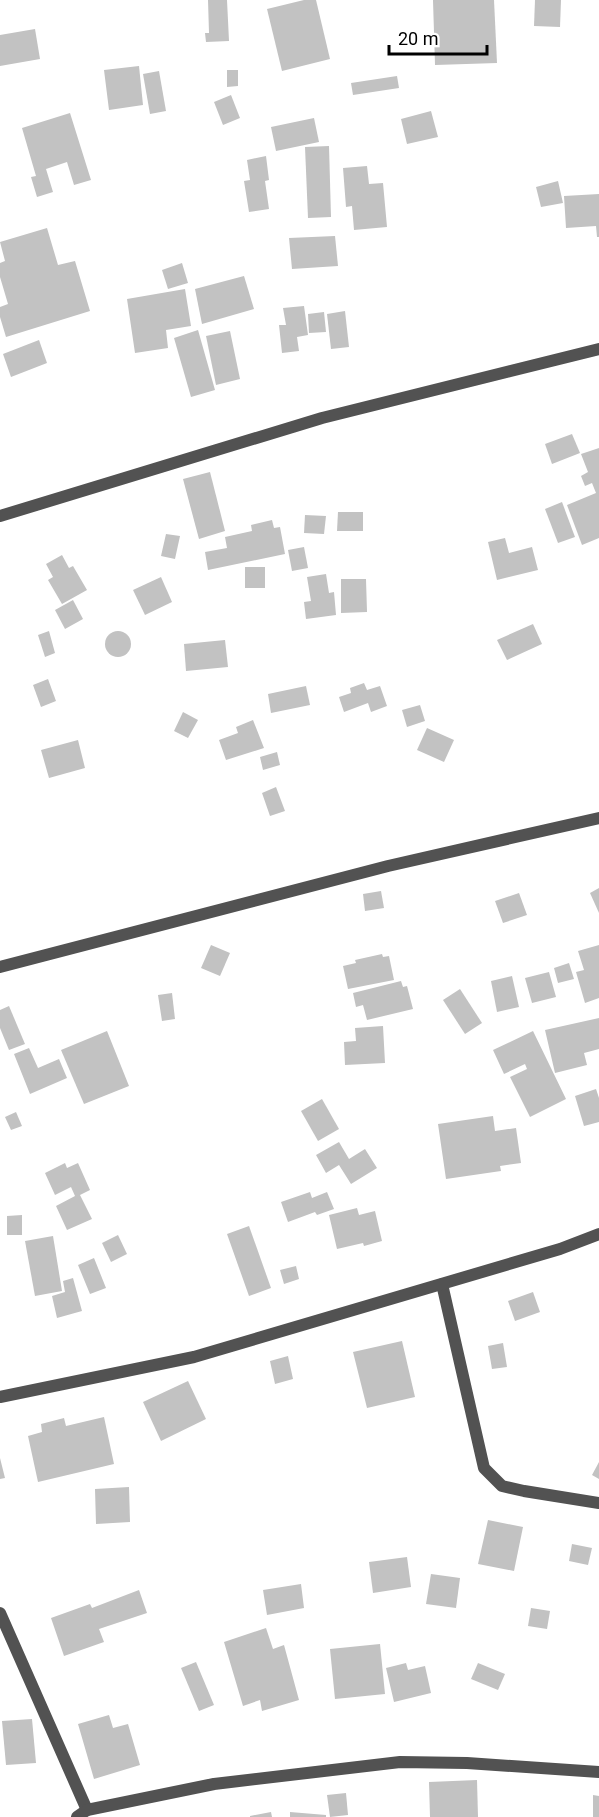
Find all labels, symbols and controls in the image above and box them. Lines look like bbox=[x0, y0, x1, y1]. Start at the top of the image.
scale bar bbox=[389, 18, 486, 56]
text: 20 m bbox=[398, 28, 438, 49]

